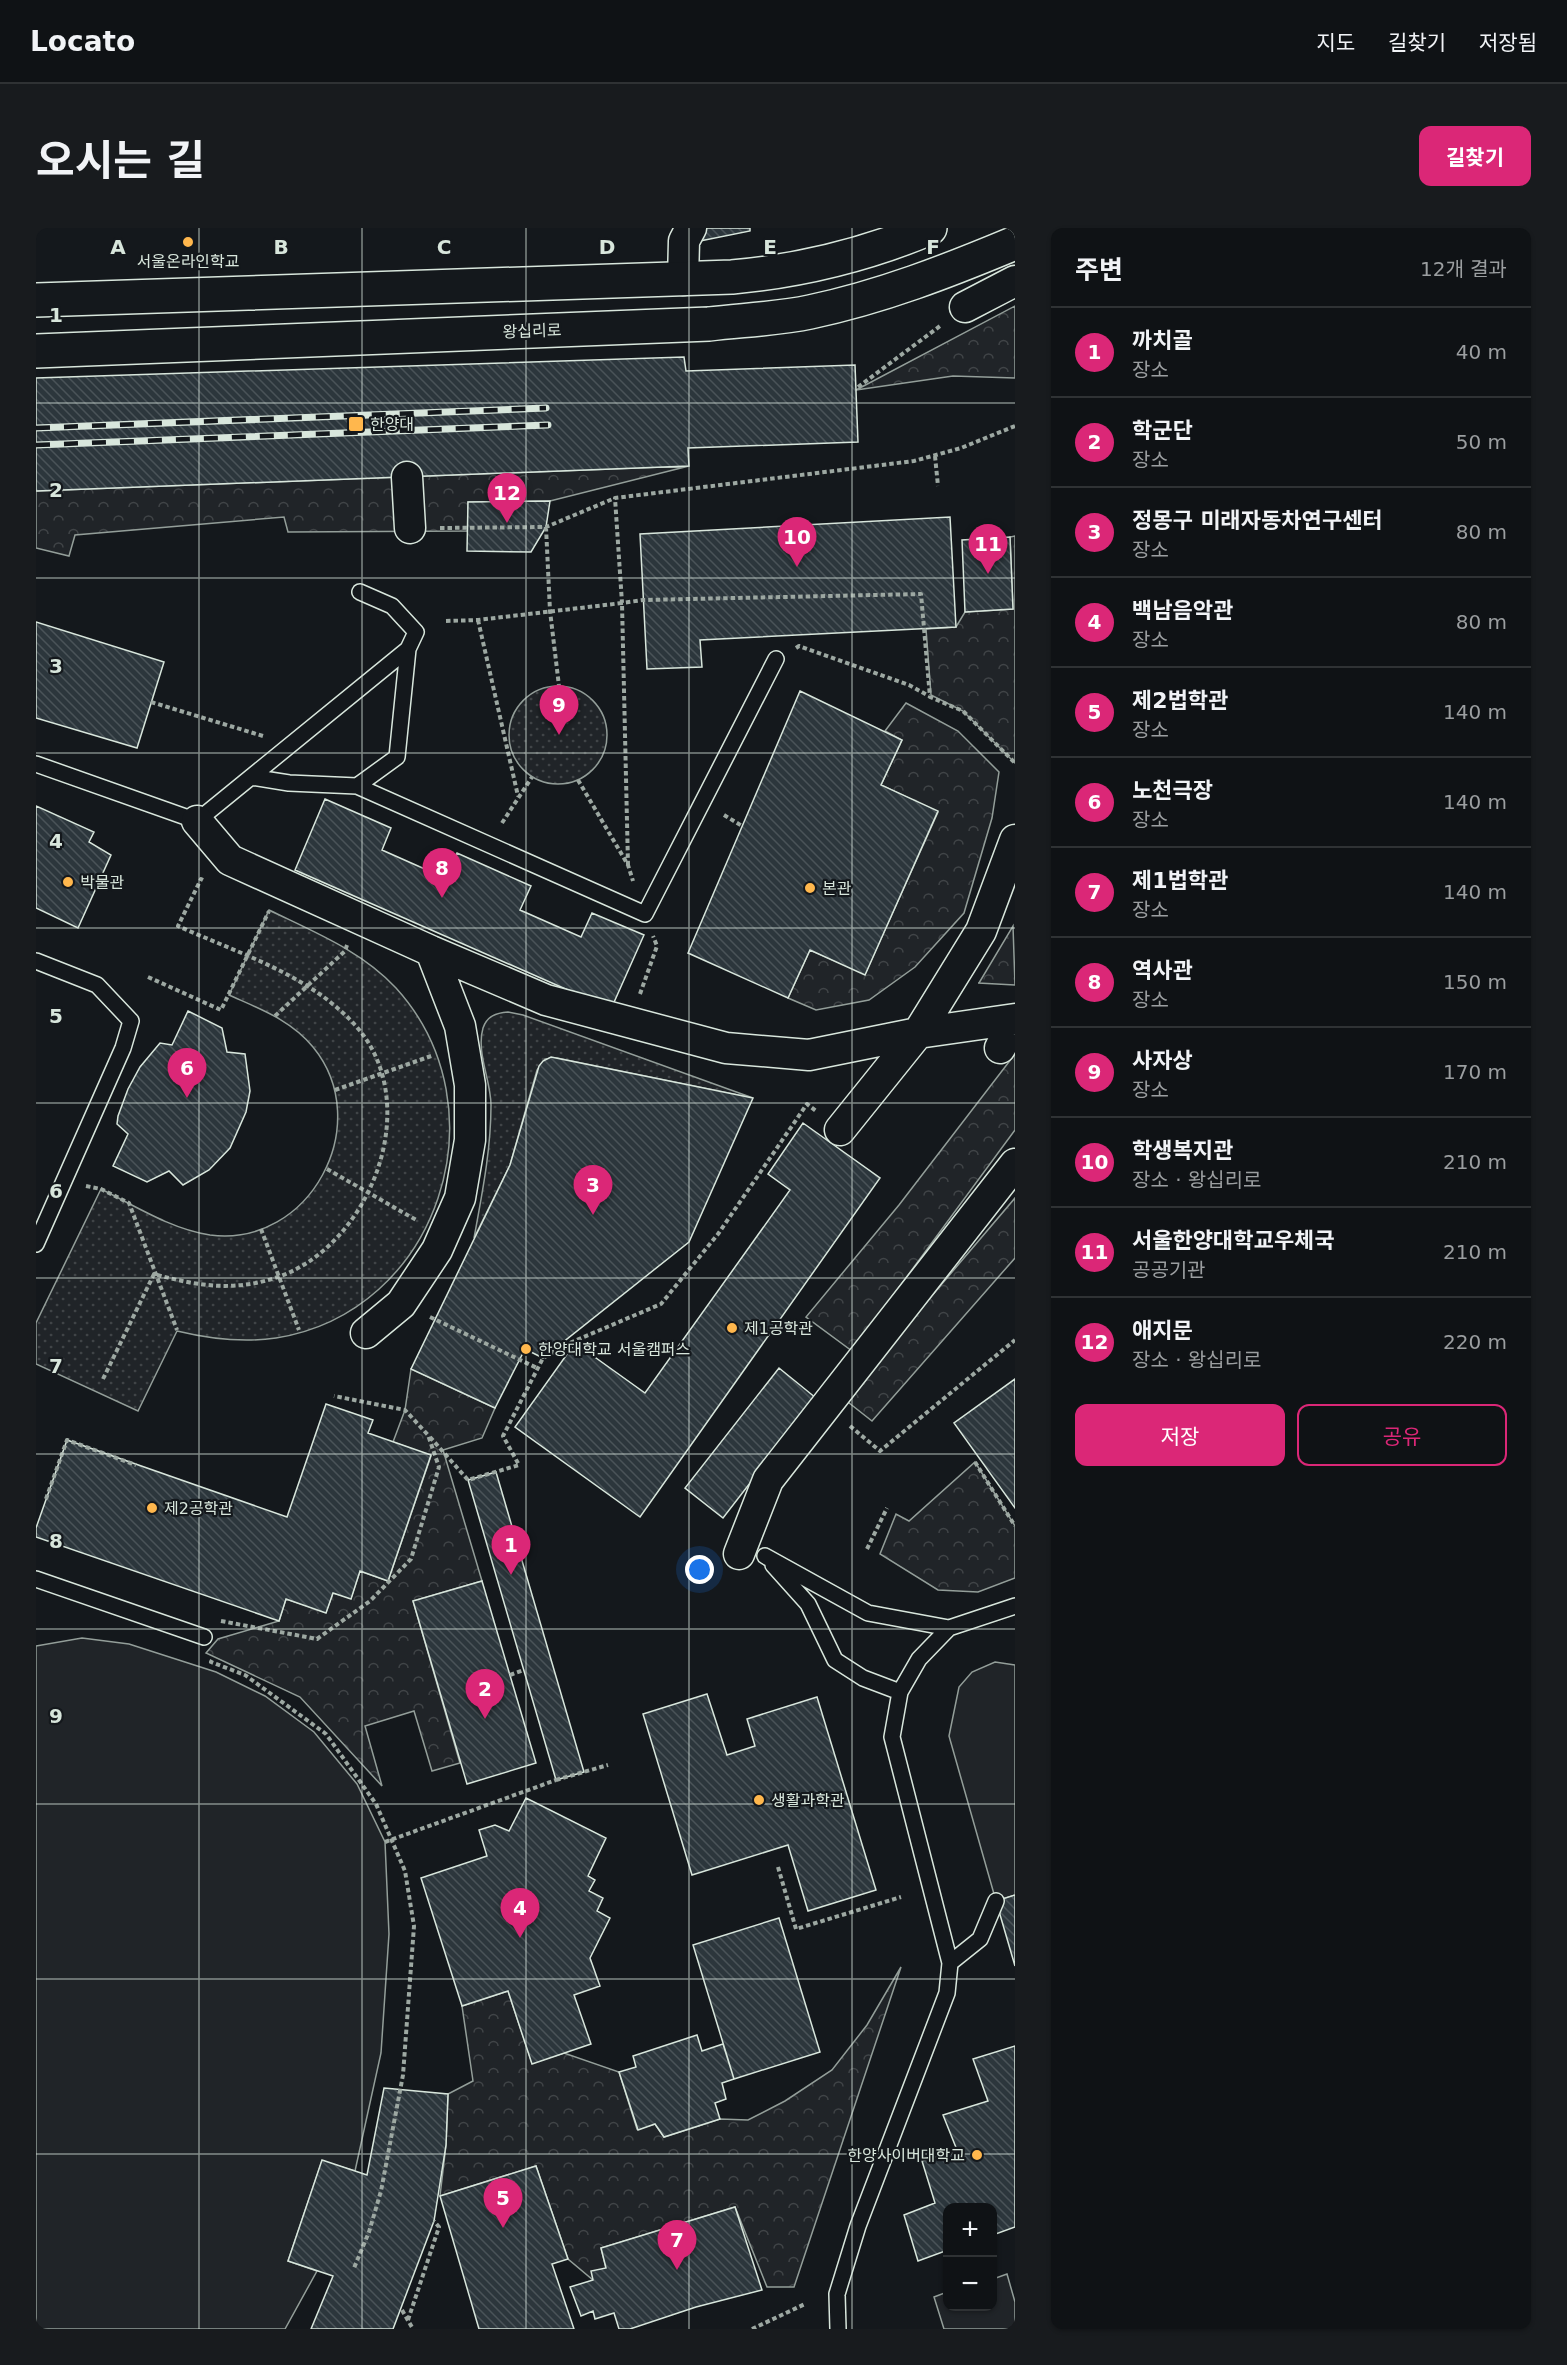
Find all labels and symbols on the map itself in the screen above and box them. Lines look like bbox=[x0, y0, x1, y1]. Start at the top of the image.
text: A bbox=[110, 235, 126, 259]
marker: 서울온라인학교 bbox=[181, 235, 195, 249]
text: B bbox=[273, 235, 289, 259]
text: C bbox=[437, 235, 451, 259]
text: D bbox=[599, 235, 615, 259]
text: E bbox=[763, 235, 777, 259]
text: F bbox=[926, 235, 940, 259]
place label: 서울온라인학교 bbox=[136, 252, 240, 271]
text: 1 bbox=[49, 303, 63, 327]
street label: 왕십리로 bbox=[502, 320, 562, 342]
marker: 한양대 bbox=[347, 415, 365, 433]
place label: 한양대 bbox=[370, 415, 414, 434]
pin: 12 bbox=[488, 474, 526, 523]
text: 2 bbox=[49, 478, 63, 502]
pin: 10 bbox=[778, 518, 816, 567]
pin: 11 bbox=[968, 524, 1008, 574]
text: 3 bbox=[49, 654, 63, 678]
pin: 9 bbox=[540, 686, 578, 735]
text: 4 bbox=[49, 829, 63, 853]
pin: 8 bbox=[422, 848, 462, 898]
place label: 박물관 bbox=[80, 873, 124, 892]
marker: 박물관 bbox=[61, 875, 75, 889]
place label: 본관 bbox=[822, 879, 852, 898]
marker: 본관 bbox=[803, 881, 817, 895]
text: 5 bbox=[49, 1004, 63, 1028]
pin: 6 bbox=[168, 1048, 206, 1098]
pin: 3 bbox=[574, 1166, 612, 1215]
text: 6 bbox=[49, 1179, 63, 1203]
place label: 제1공학관 bbox=[744, 1319, 813, 1338]
marker: 제1공학관 bbox=[725, 1321, 739, 1335]
place label: 한양대학교 서울캠퍼스 bbox=[538, 1340, 690, 1359]
marker: 한양대학교 서울캠퍼스 bbox=[519, 1342, 533, 1356]
text: 7 bbox=[49, 1354, 63, 1378]
place label: 제2공학관 bbox=[164, 1499, 233, 1518]
marker: 제2공학관 bbox=[145, 1501, 159, 1515]
pin: 1 bbox=[492, 1526, 530, 1575]
text: 8 bbox=[49, 1529, 63, 1553]
your location bbox=[685, 1555, 714, 1584]
pin: 2 bbox=[466, 1670, 504, 1719]
text: 9 bbox=[49, 1704, 63, 1728]
place label: 생활과학관 bbox=[771, 1791, 845, 1810]
marker: 생활과학관 bbox=[752, 1793, 766, 1807]
pin: 4 bbox=[500, 1888, 540, 1938]
place label: 한양사이버대학교 bbox=[847, 2146, 965, 2165]
marker: 한양사이버대학교 bbox=[970, 2148, 984, 2162]
pin: 5 bbox=[484, 2178, 522, 2228]
pin: 7 bbox=[658, 2220, 696, 2270]

